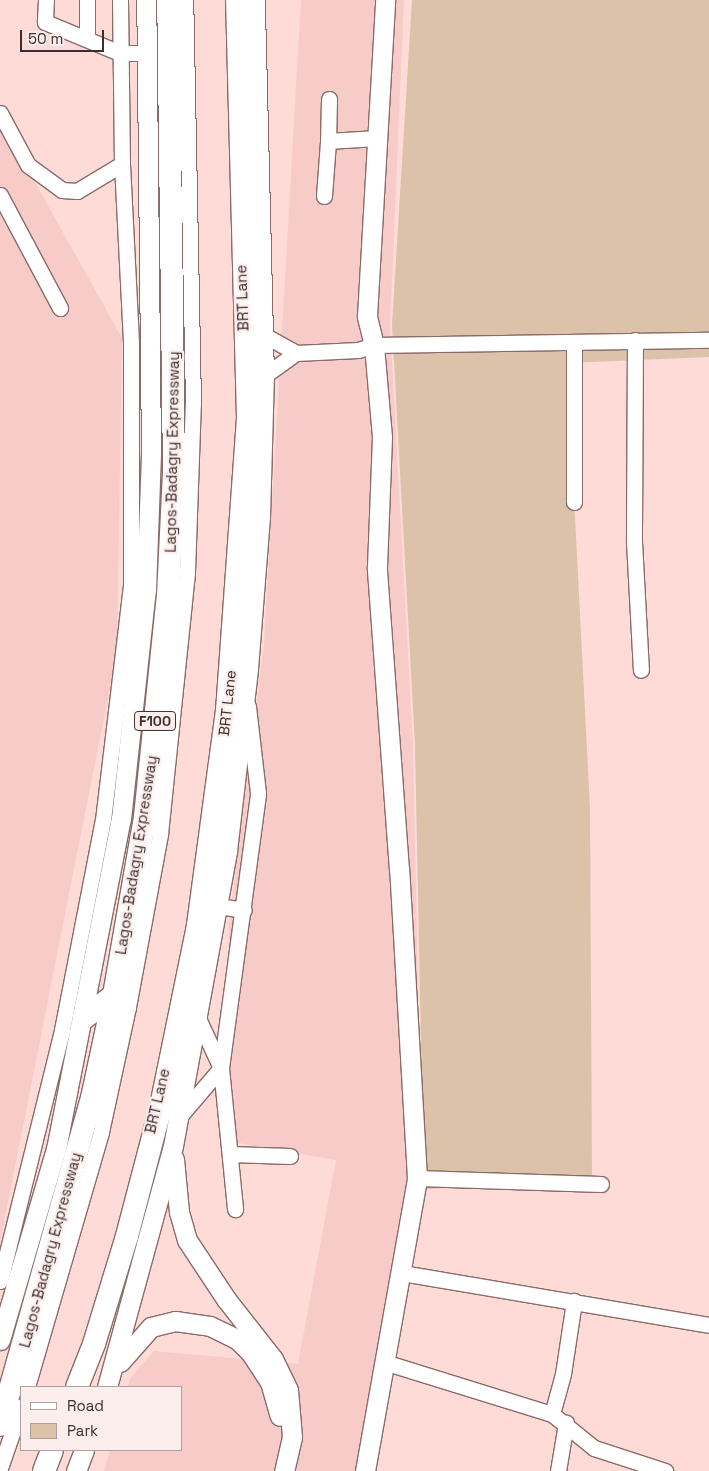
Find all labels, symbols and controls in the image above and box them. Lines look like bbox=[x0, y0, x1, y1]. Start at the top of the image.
scale bar bbox=[22, 20, 106, 52]
text: 50 m bbox=[28, 29, 63, 48]
street label: BRT Lane bbox=[232, 264, 252, 332]
street label: Lagos-Badagry Expressway bbox=[161, 351, 183, 553]
street label: BRT Lane bbox=[215, 669, 239, 737]
road number: F100 bbox=[134, 709, 176, 732]
street label: Lagos-Badagry Expressway bbox=[111, 754, 161, 956]
street label: BRT Lane bbox=[141, 1066, 173, 1136]
street label: Lagos-Badagry Expressway bbox=[15, 1150, 85, 1350]
legend bbox=[20, 1386, 182, 1451]
text: Road bbox=[67, 1396, 104, 1415]
text: Park bbox=[67, 1421, 98, 1440]

